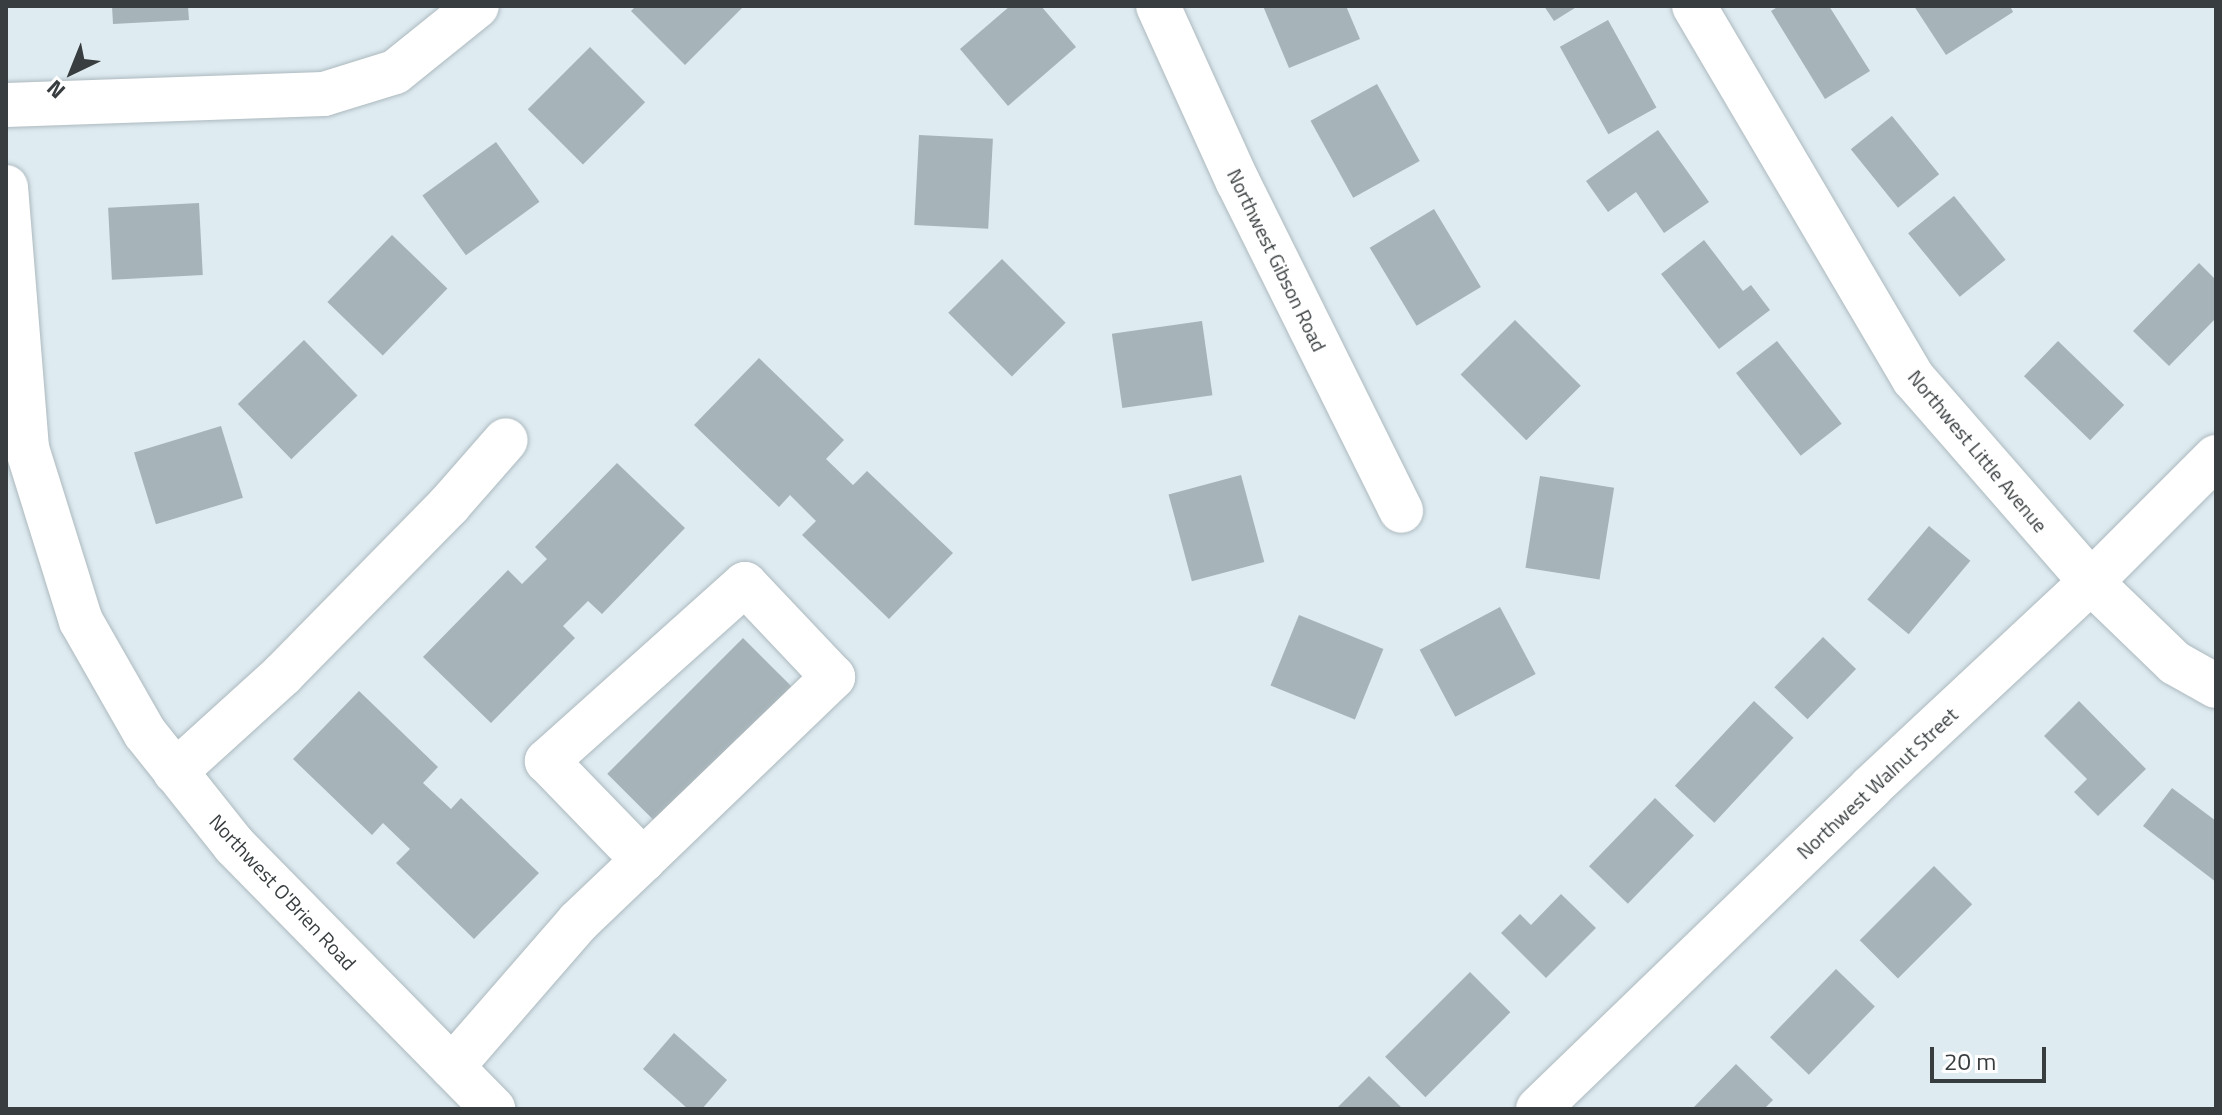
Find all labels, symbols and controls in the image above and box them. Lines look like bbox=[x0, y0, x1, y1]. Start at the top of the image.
north arrow bbox=[32, 32, 112, 112]
text: N bbox=[38, 72, 73, 107]
street label: Northwest Gibson Road bbox=[1222, 165, 1332, 355]
street label: Northwest Little Avenue bbox=[1903, 365, 2053, 537]
street label: Northwest Walnut Street bbox=[1792, 702, 1962, 864]
street label: Northwest O'Brien Road bbox=[205, 809, 361, 975]
scale bar bbox=[1934, 1031, 2050, 1081]
text: 20 m bbox=[1944, 1043, 1996, 1079]

